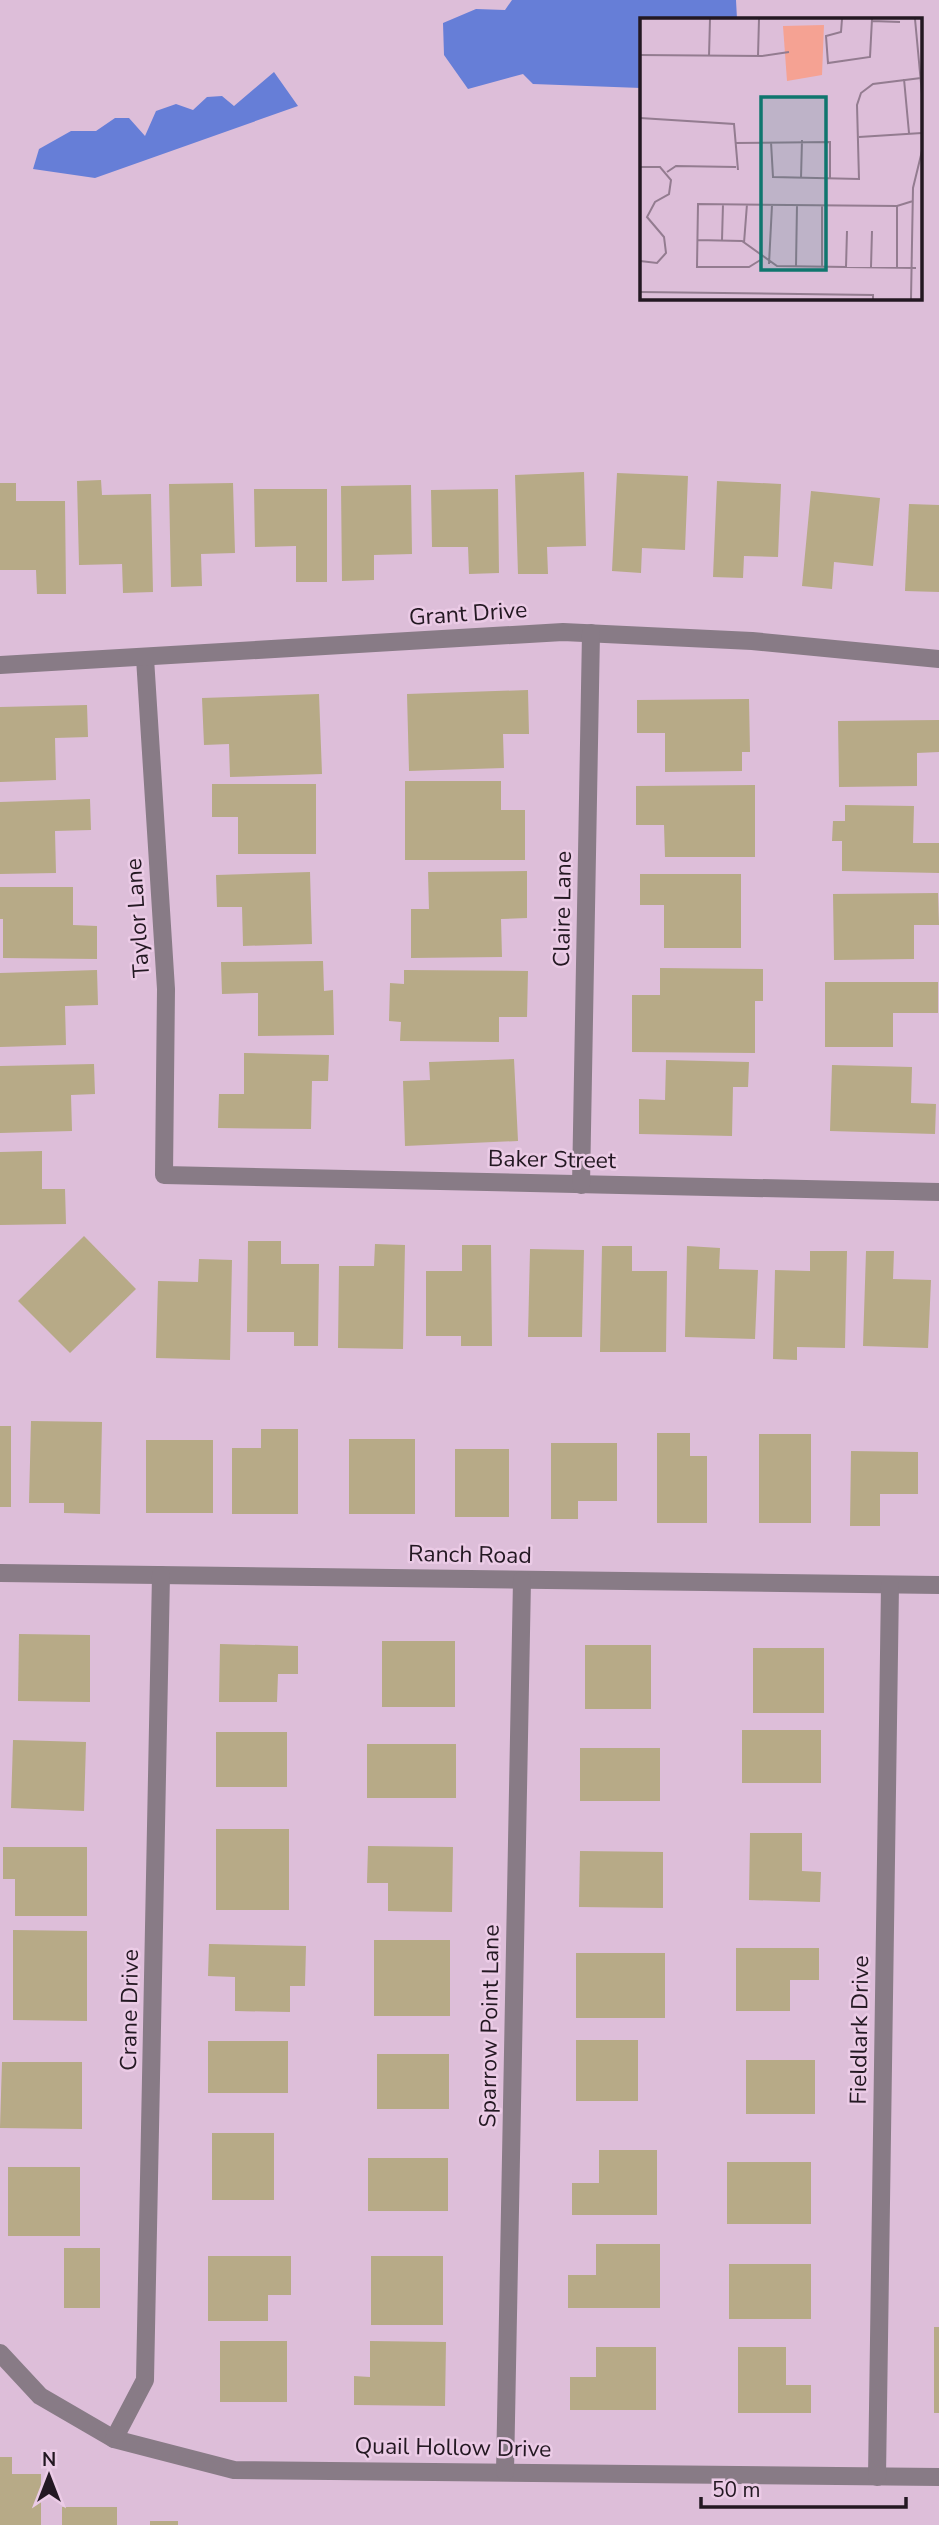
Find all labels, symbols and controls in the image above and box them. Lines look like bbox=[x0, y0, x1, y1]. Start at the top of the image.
inset map bbox=[640, 18, 922, 299]
street label: Grant Drive bbox=[408, 594, 528, 633]
street label: Claire Lane bbox=[546, 851, 579, 967]
street label: Taylor Lane bbox=[118, 857, 157, 979]
street label: Baker Street bbox=[488, 1143, 617, 1176]
street label: Ranch Road bbox=[408, 1538, 532, 1571]
street label: Sparrow Point Lane bbox=[472, 1924, 507, 2128]
street label: Crane Drive bbox=[113, 1949, 146, 2071]
street label: Fieldlark Drive bbox=[843, 1955, 876, 2105]
street label: Quail Hollow Drive bbox=[354, 2430, 552, 2465]
north arrow bbox=[14, 2441, 84, 2511]
text: N bbox=[42, 2447, 56, 2473]
scale bar bbox=[701, 2466, 906, 2510]
text: 50 m bbox=[712, 2476, 761, 2504]

